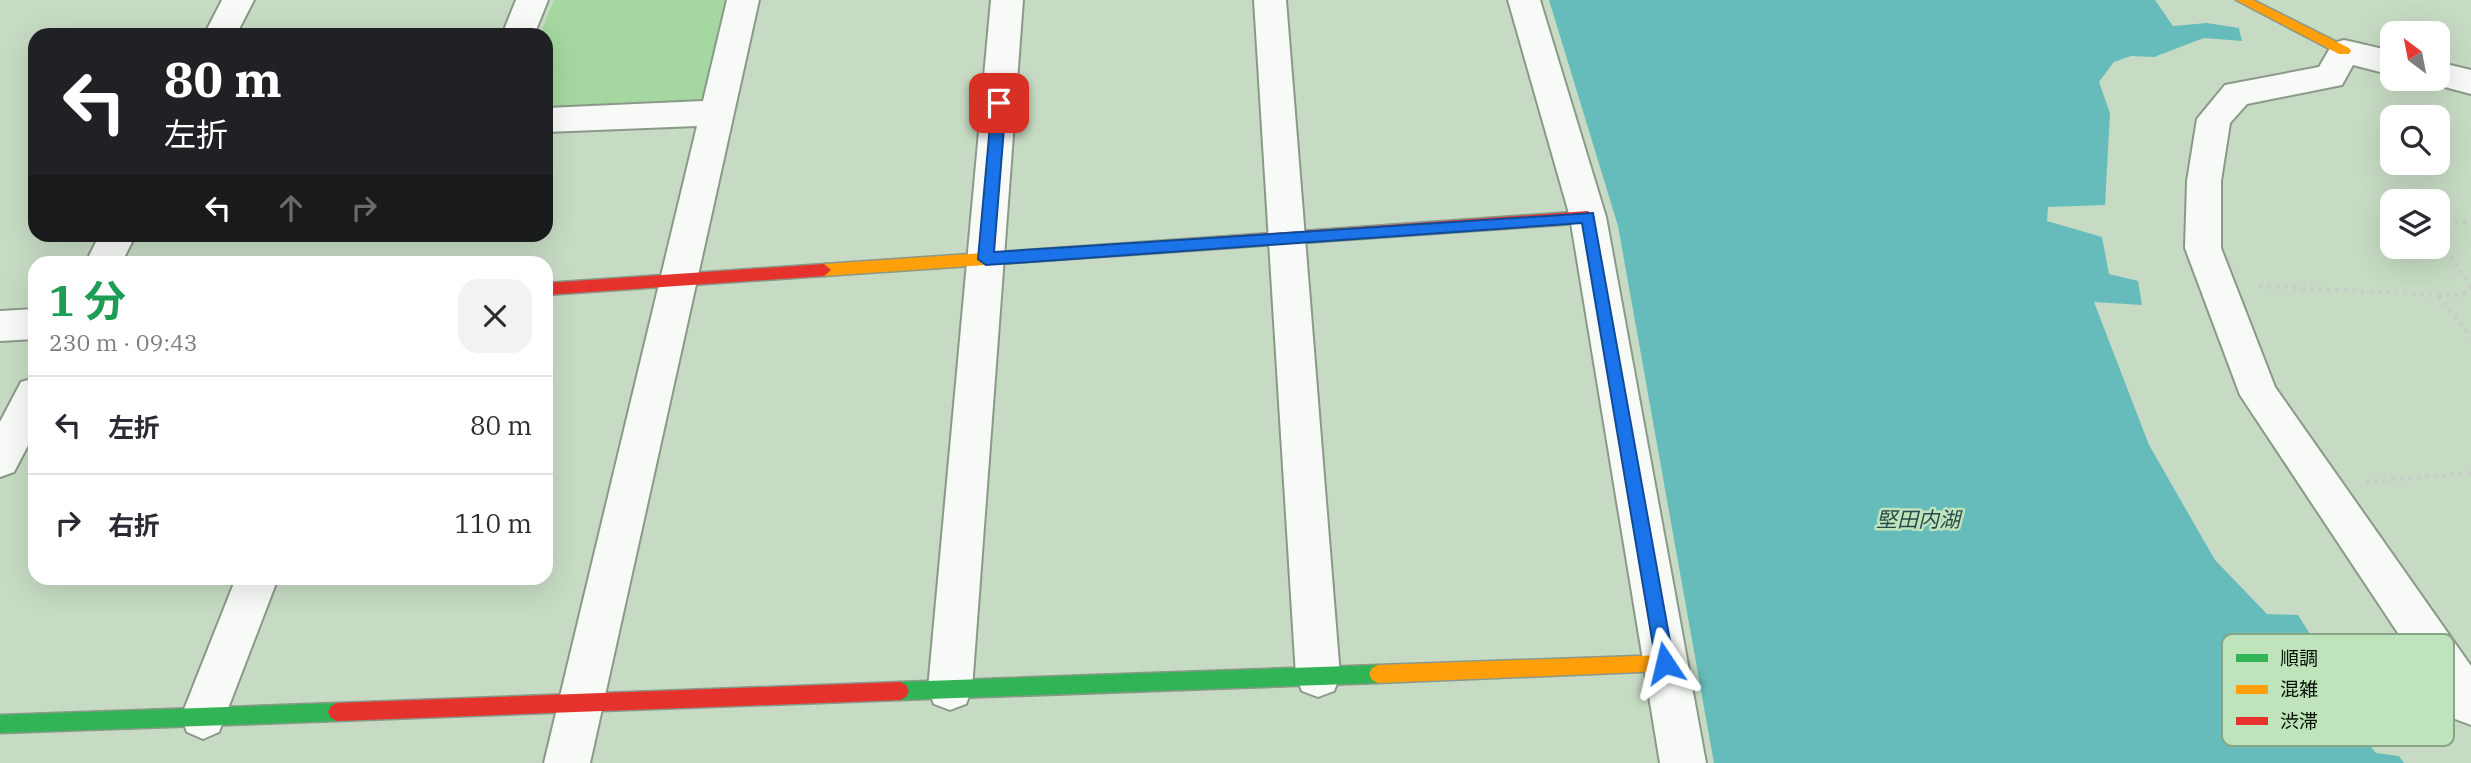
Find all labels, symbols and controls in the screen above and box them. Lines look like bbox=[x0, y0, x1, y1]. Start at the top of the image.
north arrow bbox=[2380, 21, 2450, 91]
map controls bbox=[2380, 21, 2450, 259]
text: 80 m bbox=[164, 47, 282, 110]
icon: left bbox=[49, 56, 140, 147]
pin bbox=[969, 73, 1029, 133]
icon: arrive bbox=[980, 84, 1018, 122]
button: search bbox=[2380, 105, 2450, 175]
text: 左折 bbox=[164, 113, 228, 155]
icon: left bbox=[199, 189, 237, 227]
icon: ahead bbox=[272, 189, 310, 227]
icon: right bbox=[345, 189, 383, 227]
button: layers bbox=[2380, 189, 2450, 259]
text: 1 分 bbox=[49, 273, 126, 328]
button: close bbox=[458, 279, 532, 353]
text: 230 m · 09:43 bbox=[49, 327, 198, 357]
icon: left bbox=[49, 406, 87, 444]
text: 80 m bbox=[470, 408, 532, 442]
text: 左折 bbox=[108, 410, 160, 444]
icon: right bbox=[49, 504, 87, 542]
water label: 堅田内湖 bbox=[1876, 505, 1963, 533]
text: 110 m bbox=[454, 506, 532, 540]
text: 右折 bbox=[108, 508, 160, 542]
position arrow bbox=[1628, 626, 1702, 700]
legend bbox=[2222, 634, 2454, 746]
text: 順調 bbox=[2280, 646, 2318, 670]
text: 混雑 bbox=[2280, 677, 2318, 701]
text: 渋滞 bbox=[2280, 709, 2318, 733]

